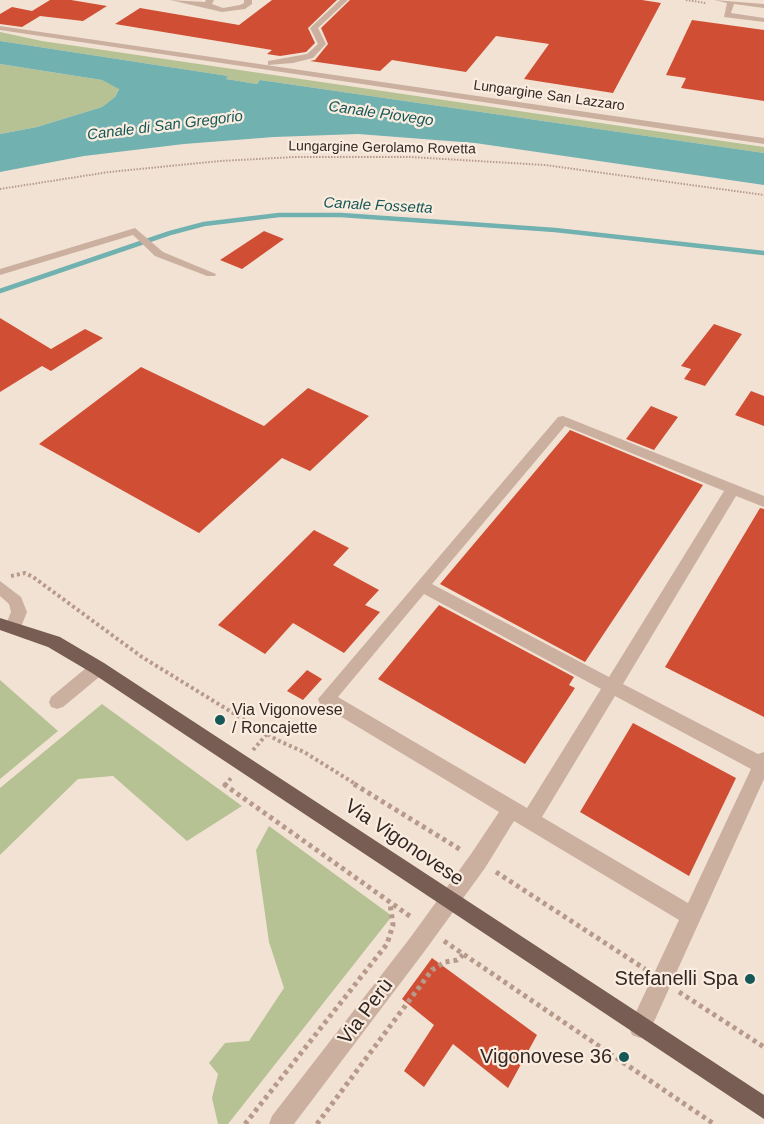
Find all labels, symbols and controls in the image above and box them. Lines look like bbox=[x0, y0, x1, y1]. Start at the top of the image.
street label: Lungargine San Lazzaro bbox=[472, 77, 626, 115]
water label: Canale Piovego bbox=[327, 98, 435, 130]
water label: Canale di San Gregorio bbox=[86, 108, 244, 144]
street label: Lungargine Gerolamo Rovetta bbox=[288, 138, 476, 158]
water label: Canale Fossetta bbox=[323, 194, 433, 218]
place label: Via Vigonovese / Roncajette bbox=[232, 701, 343, 739]
marker: Via Vigonovese / Roncajette bbox=[213, 713, 227, 727]
street label: Via Vigonovese bbox=[340, 794, 468, 892]
place label: Stefanelli Spa bbox=[615, 967, 738, 991]
marker: Stefanelli Spa bbox=[743, 972, 757, 986]
street label: Via Perù bbox=[333, 974, 399, 1050]
place label: Vigonovese 36 bbox=[480, 1045, 612, 1069]
marker: Vigonovese 36 bbox=[617, 1050, 631, 1064]

